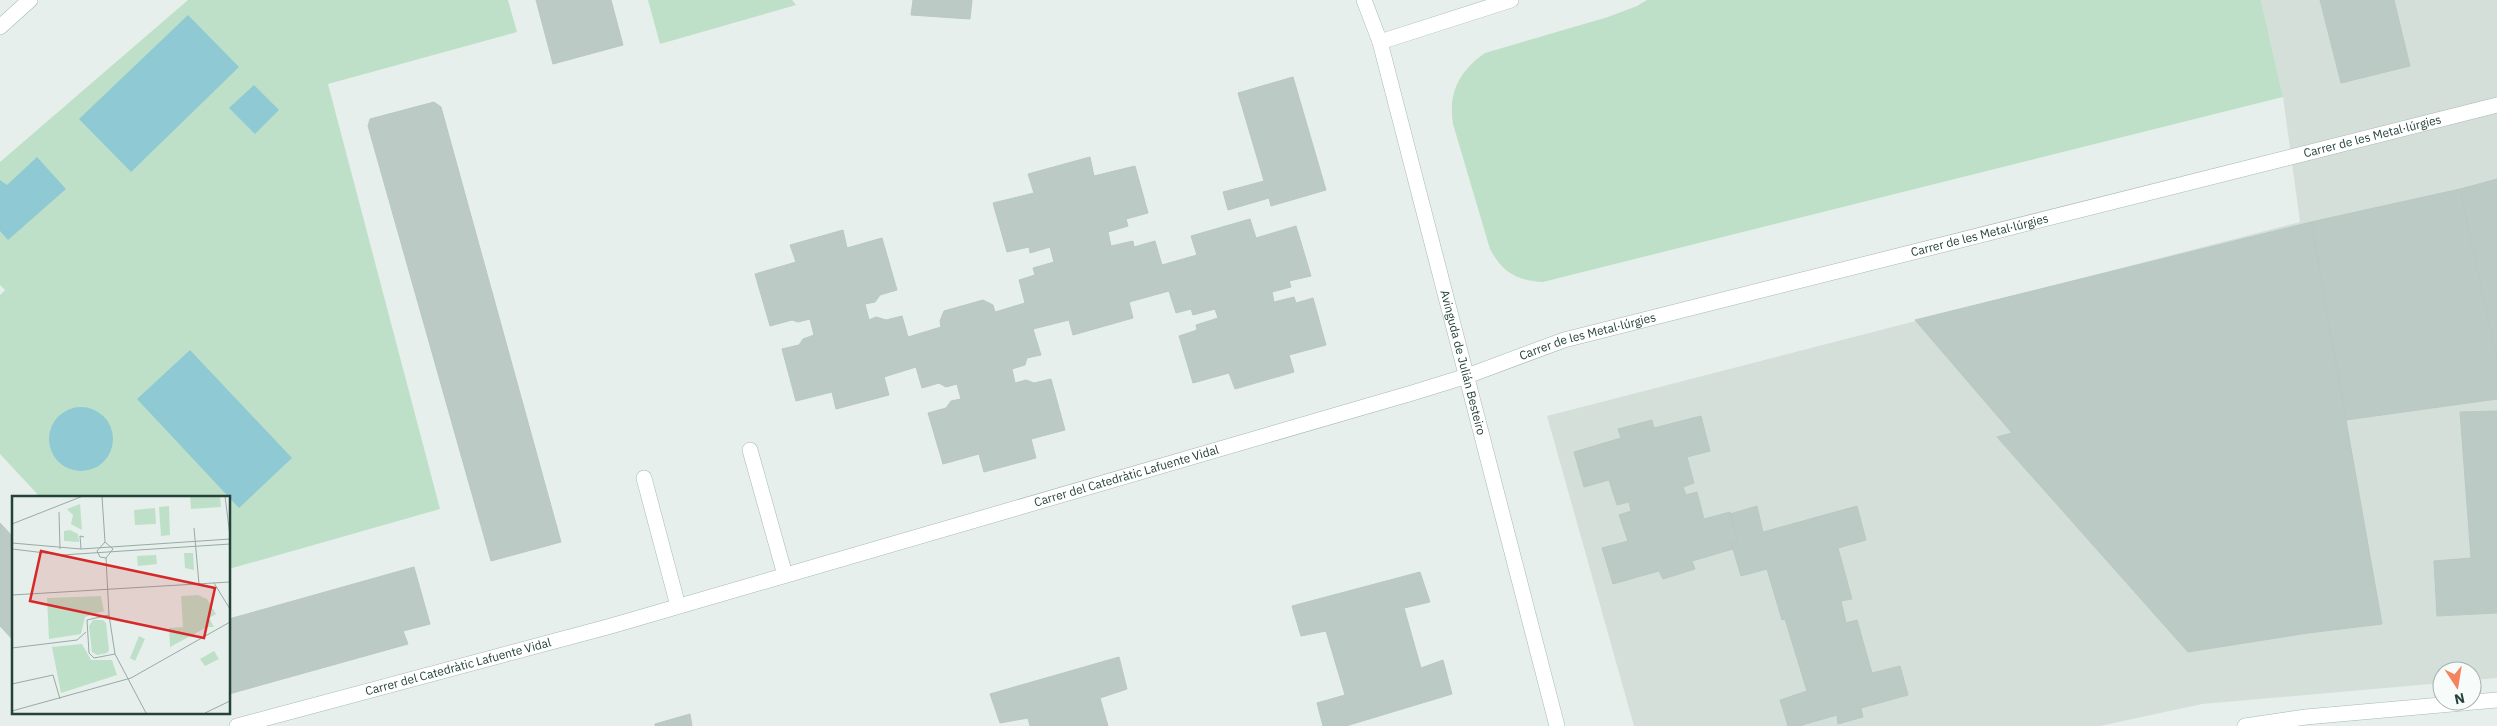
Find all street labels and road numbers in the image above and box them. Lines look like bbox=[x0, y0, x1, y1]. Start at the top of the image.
street label: Carrer de les Metal·lúrgies bbox=[2302, 111, 2443, 160]
street label: Carrer de les Metal·lúrgies bbox=[1909, 210, 2050, 259]
street label: Avinguda de Julián Besteiro bbox=[1437, 288, 1489, 437]
street label: Carrer de les Metal·lúrgies bbox=[1517, 309, 1657, 363]
street label: Carrer del Catedràtic Lafuente Vidal bbox=[1032, 442, 1221, 510]
street label: Carrer del Catedràtic Lafuente Vidal bbox=[363, 634, 553, 698]

